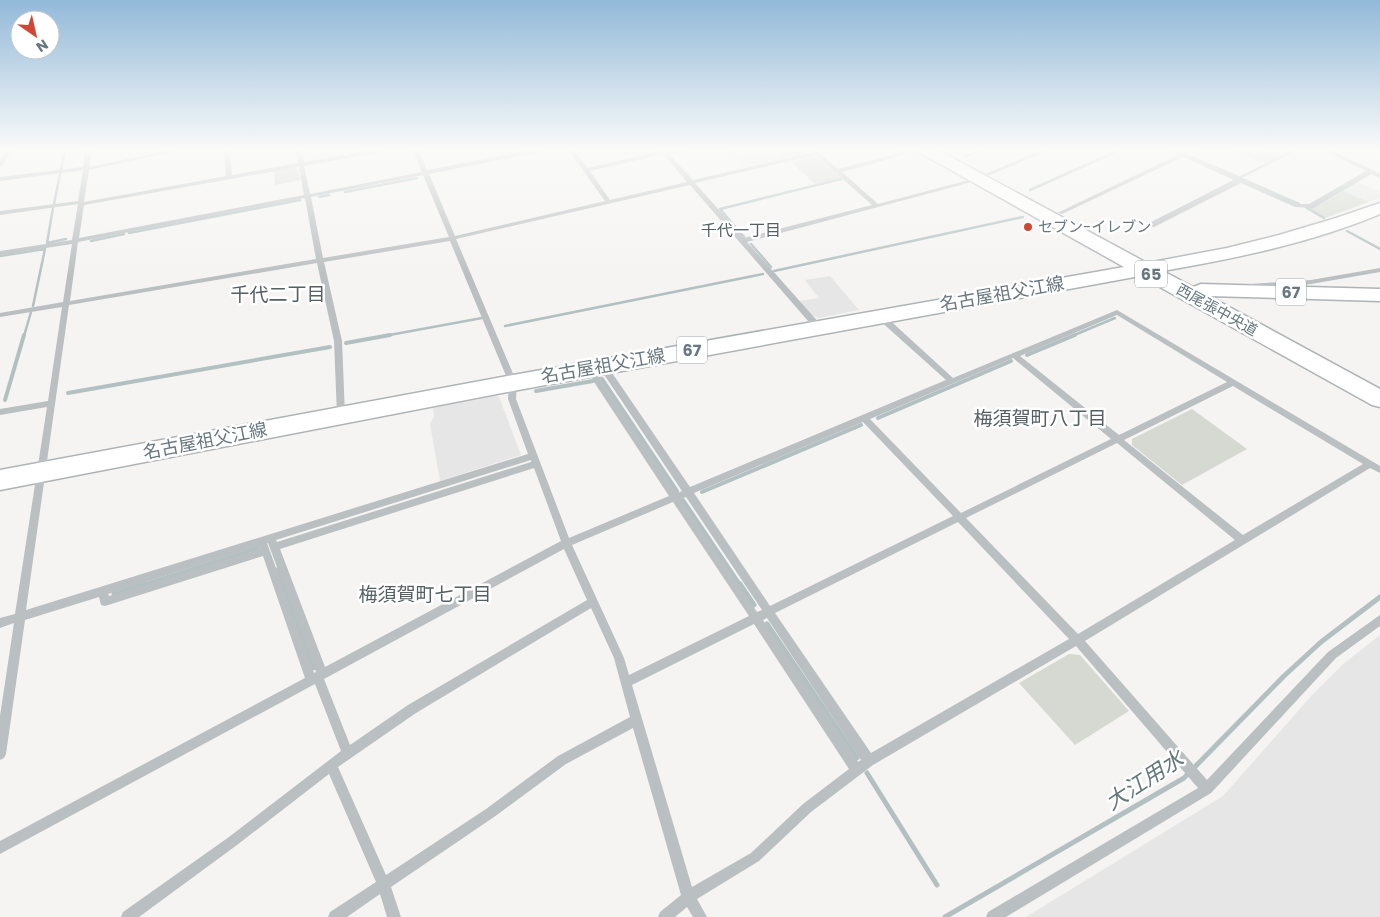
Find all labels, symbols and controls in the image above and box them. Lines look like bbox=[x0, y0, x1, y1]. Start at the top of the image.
north arrow bbox=[10, 10, 60, 60]
text: N bbox=[32, 35, 52, 57]
place label: セブン-イレブン bbox=[1038, 216, 1151, 237]
district label: 千代一丁目 bbox=[701, 219, 781, 242]
marker: セブン-イレブン bbox=[1022, 221, 1034, 233]
road number: 65 bbox=[1135, 260, 1167, 288]
street label: 名古屋祖父江線 bbox=[938, 270, 1066, 317]
road number: 67 bbox=[1276, 278, 1306, 306]
street label: 西尾張中央道 bbox=[1173, 279, 1262, 341]
district label: 千代二丁目 bbox=[230, 281, 326, 308]
road number: 67 bbox=[677, 336, 707, 364]
street label: 名古屋祖父江線 bbox=[539, 342, 667, 389]
district label: 梅須賀町八丁目 bbox=[973, 405, 1107, 432]
street label: 名古屋祖父江線 bbox=[141, 416, 269, 465]
district label: 梅須賀町七丁目 bbox=[358, 581, 492, 608]
water label: 大江用水 bbox=[1099, 742, 1191, 817]

